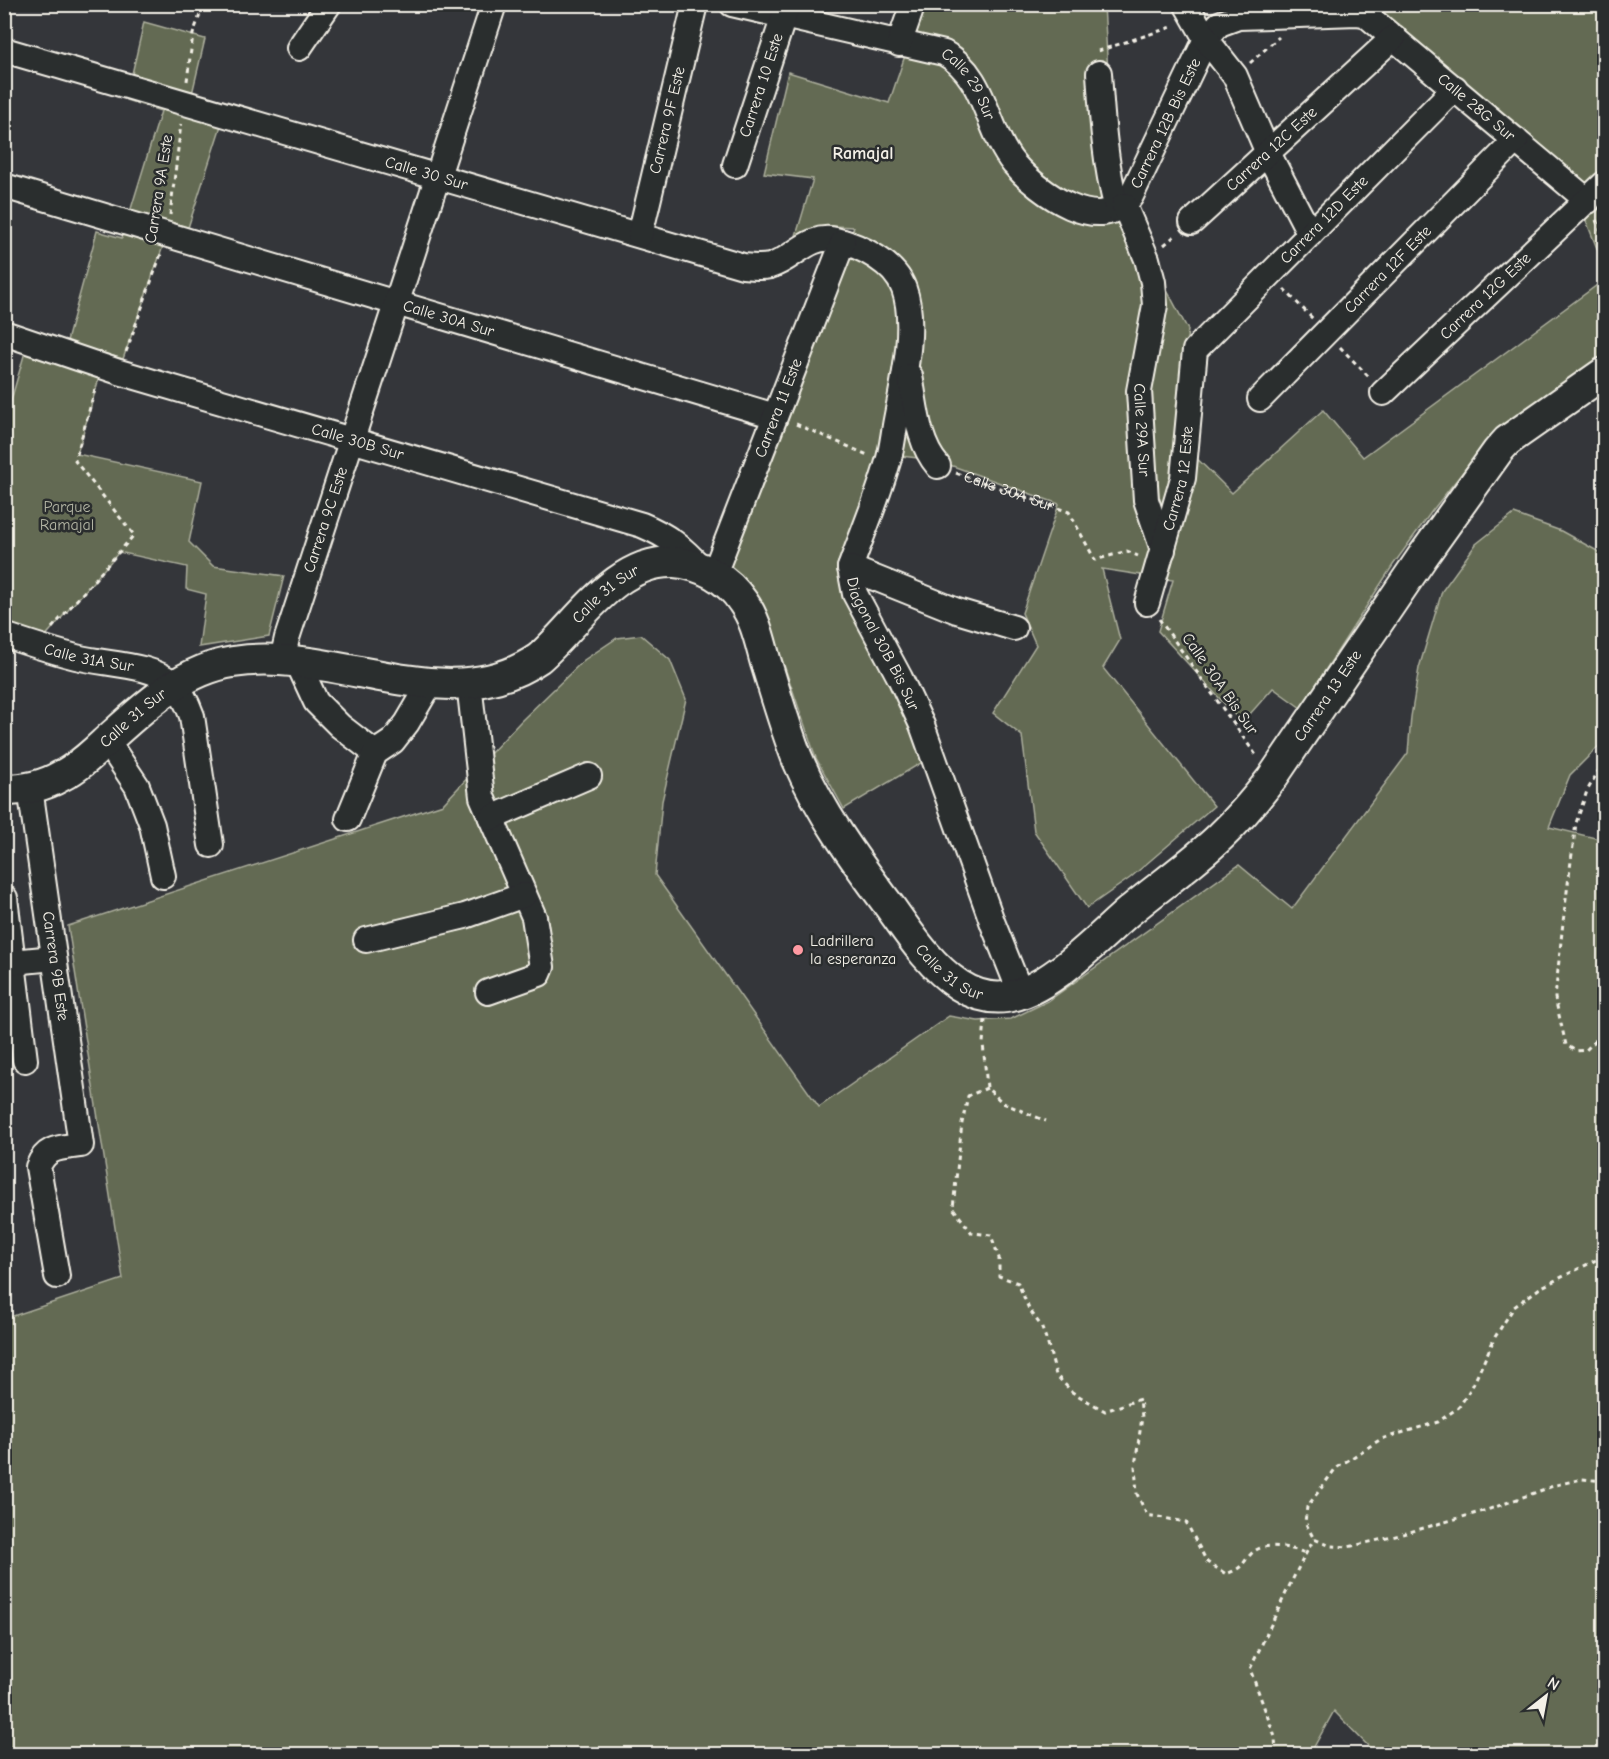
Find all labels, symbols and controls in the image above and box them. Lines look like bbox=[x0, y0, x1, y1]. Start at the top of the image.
street label: Carrera 10 Este bbox=[736, 31, 787, 139]
street label: Calle 29 Sur bbox=[938, 44, 999, 123]
street label: Carrera 12B Bis Este bbox=[1127, 55, 1204, 191]
street label: Carrera 9F Este bbox=[646, 65, 689, 176]
street label: Calle 28G Sur bbox=[1434, 70, 1519, 145]
street label: Carrera 12C Este bbox=[1223, 103, 1321, 195]
street label: Carrera 9A Este bbox=[142, 133, 176, 245]
district label: Ramajal bbox=[832, 143, 894, 164]
street label: Calle 30 Sur bbox=[383, 153, 470, 194]
street label: Carrera 12D Este bbox=[1277, 172, 1372, 268]
street label: Carrera 12F Este bbox=[1341, 222, 1435, 317]
street label: Carrera 12G Este bbox=[1436, 249, 1535, 343]
street label: Calle 30A Sur bbox=[401, 297, 497, 341]
street label: Carrera 11 Este bbox=[751, 356, 806, 460]
street label: Calle 29A Sur bbox=[1130, 382, 1154, 478]
street label: Calle 30B Sur bbox=[309, 420, 406, 464]
street label: Carrera 12 Este bbox=[1159, 425, 1197, 533]
street label: Carrera 9C Este bbox=[300, 464, 351, 575]
street label: Calle 30A Sur bbox=[961, 467, 1057, 515]
park label: Parque Ramajal bbox=[40, 498, 94, 534]
street label: Calle 31 Sur bbox=[568, 561, 642, 627]
street label: Diagonal 30B Bis Sur bbox=[843, 576, 923, 714]
street label: Calle 30A Bis Sur bbox=[1178, 630, 1262, 739]
street label: Calle 31A Sur bbox=[42, 640, 136, 676]
street label: Carrera 13 Este bbox=[1290, 647, 1365, 745]
street label: Calle 31 Sur bbox=[96, 684, 170, 751]
street label: Carrera 9B Este bbox=[39, 910, 72, 1022]
place label: Ladrillera la esperanza bbox=[810, 932, 896, 968]
street label: Calle 31 Sur bbox=[912, 941, 986, 1004]
marker: Ladrillera la esperanza bbox=[791, 943, 805, 957]
north arrow bbox=[1516, 1666, 1576, 1726]
text: N bbox=[1544, 1674, 1562, 1694]

